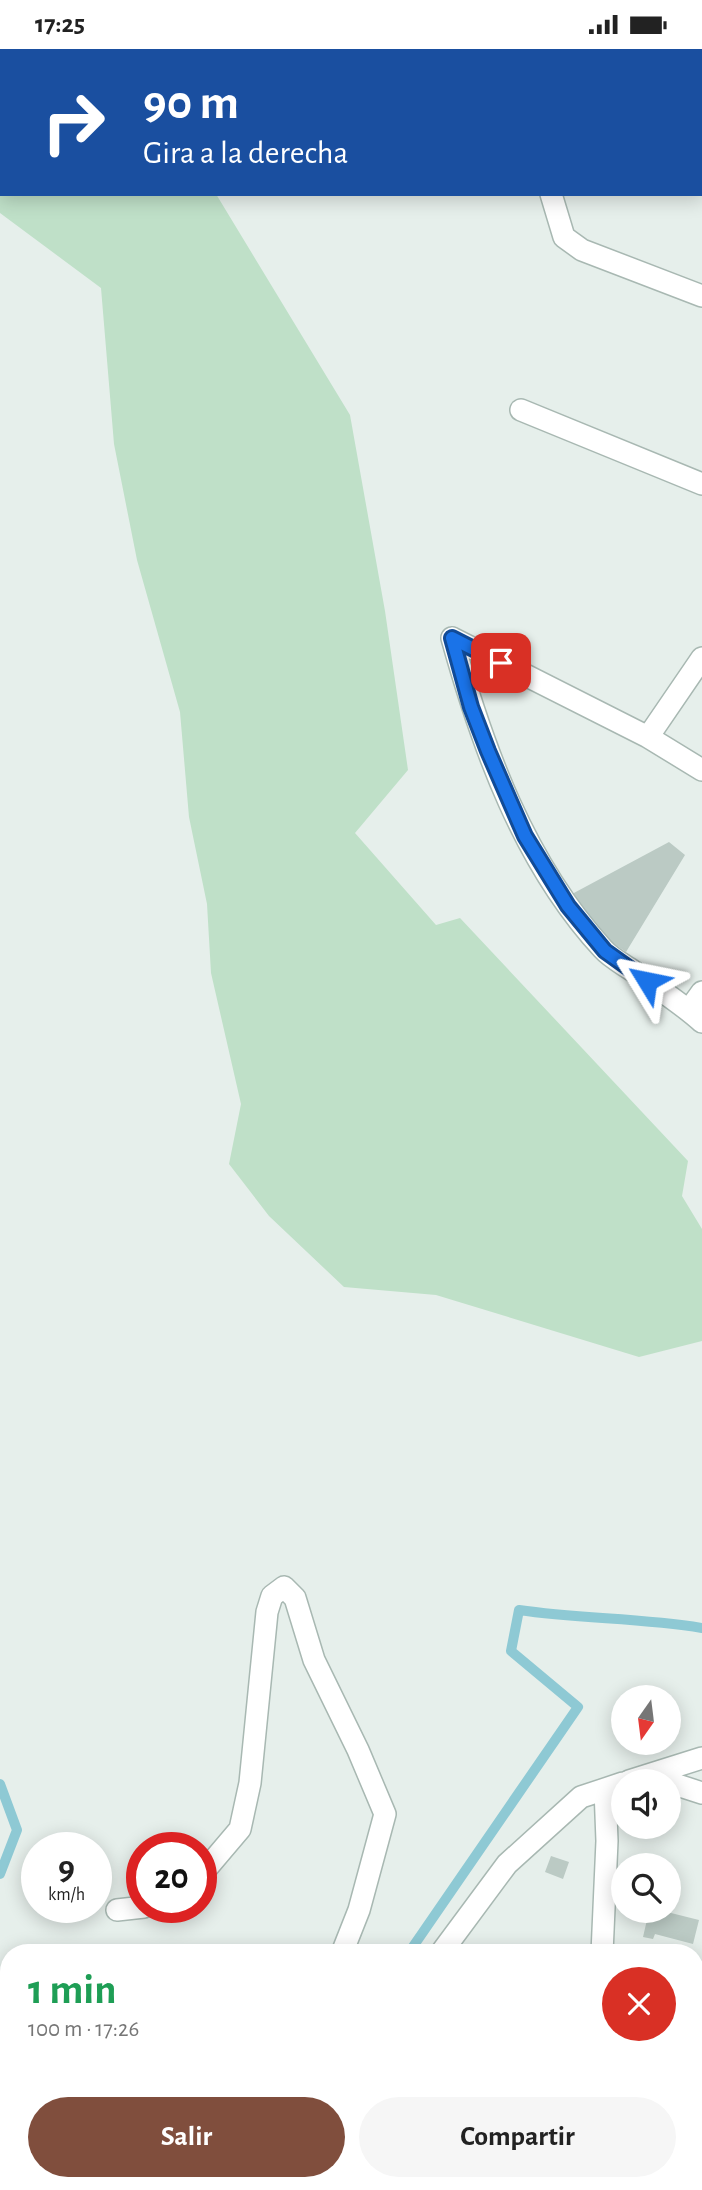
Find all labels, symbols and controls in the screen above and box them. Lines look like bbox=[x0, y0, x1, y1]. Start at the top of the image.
text: 17:25 bbox=[35, 11, 85, 37]
icon: right bbox=[28, 77, 119, 168]
text: 90 m bbox=[143, 79, 239, 128]
text: Gira a la derecha bbox=[143, 137, 348, 169]
pin bbox=[471, 633, 531, 693]
icon: arrive bbox=[482, 644, 520, 682]
position arrow bbox=[610, 944, 684, 1018]
north arrow bbox=[611, 1685, 681, 1755]
map controls bbox=[611, 1685, 681, 1923]
button: sound bbox=[611, 1769, 681, 1839]
speed limit sign: 20 bbox=[126, 1832, 217, 1923]
text: 9 bbox=[58, 1851, 75, 1886]
button: search bbox=[611, 1853, 681, 1923]
text: km/h bbox=[48, 1886, 85, 1904]
button: close bbox=[602, 1967, 676, 2041]
text: 1 min bbox=[28, 1969, 117, 2011]
text: 100 m · 17:26 bbox=[28, 2018, 139, 2041]
button: Salir bbox=[28, 2097, 345, 2177]
button: Compartir bbox=[359, 2097, 676, 2177]

